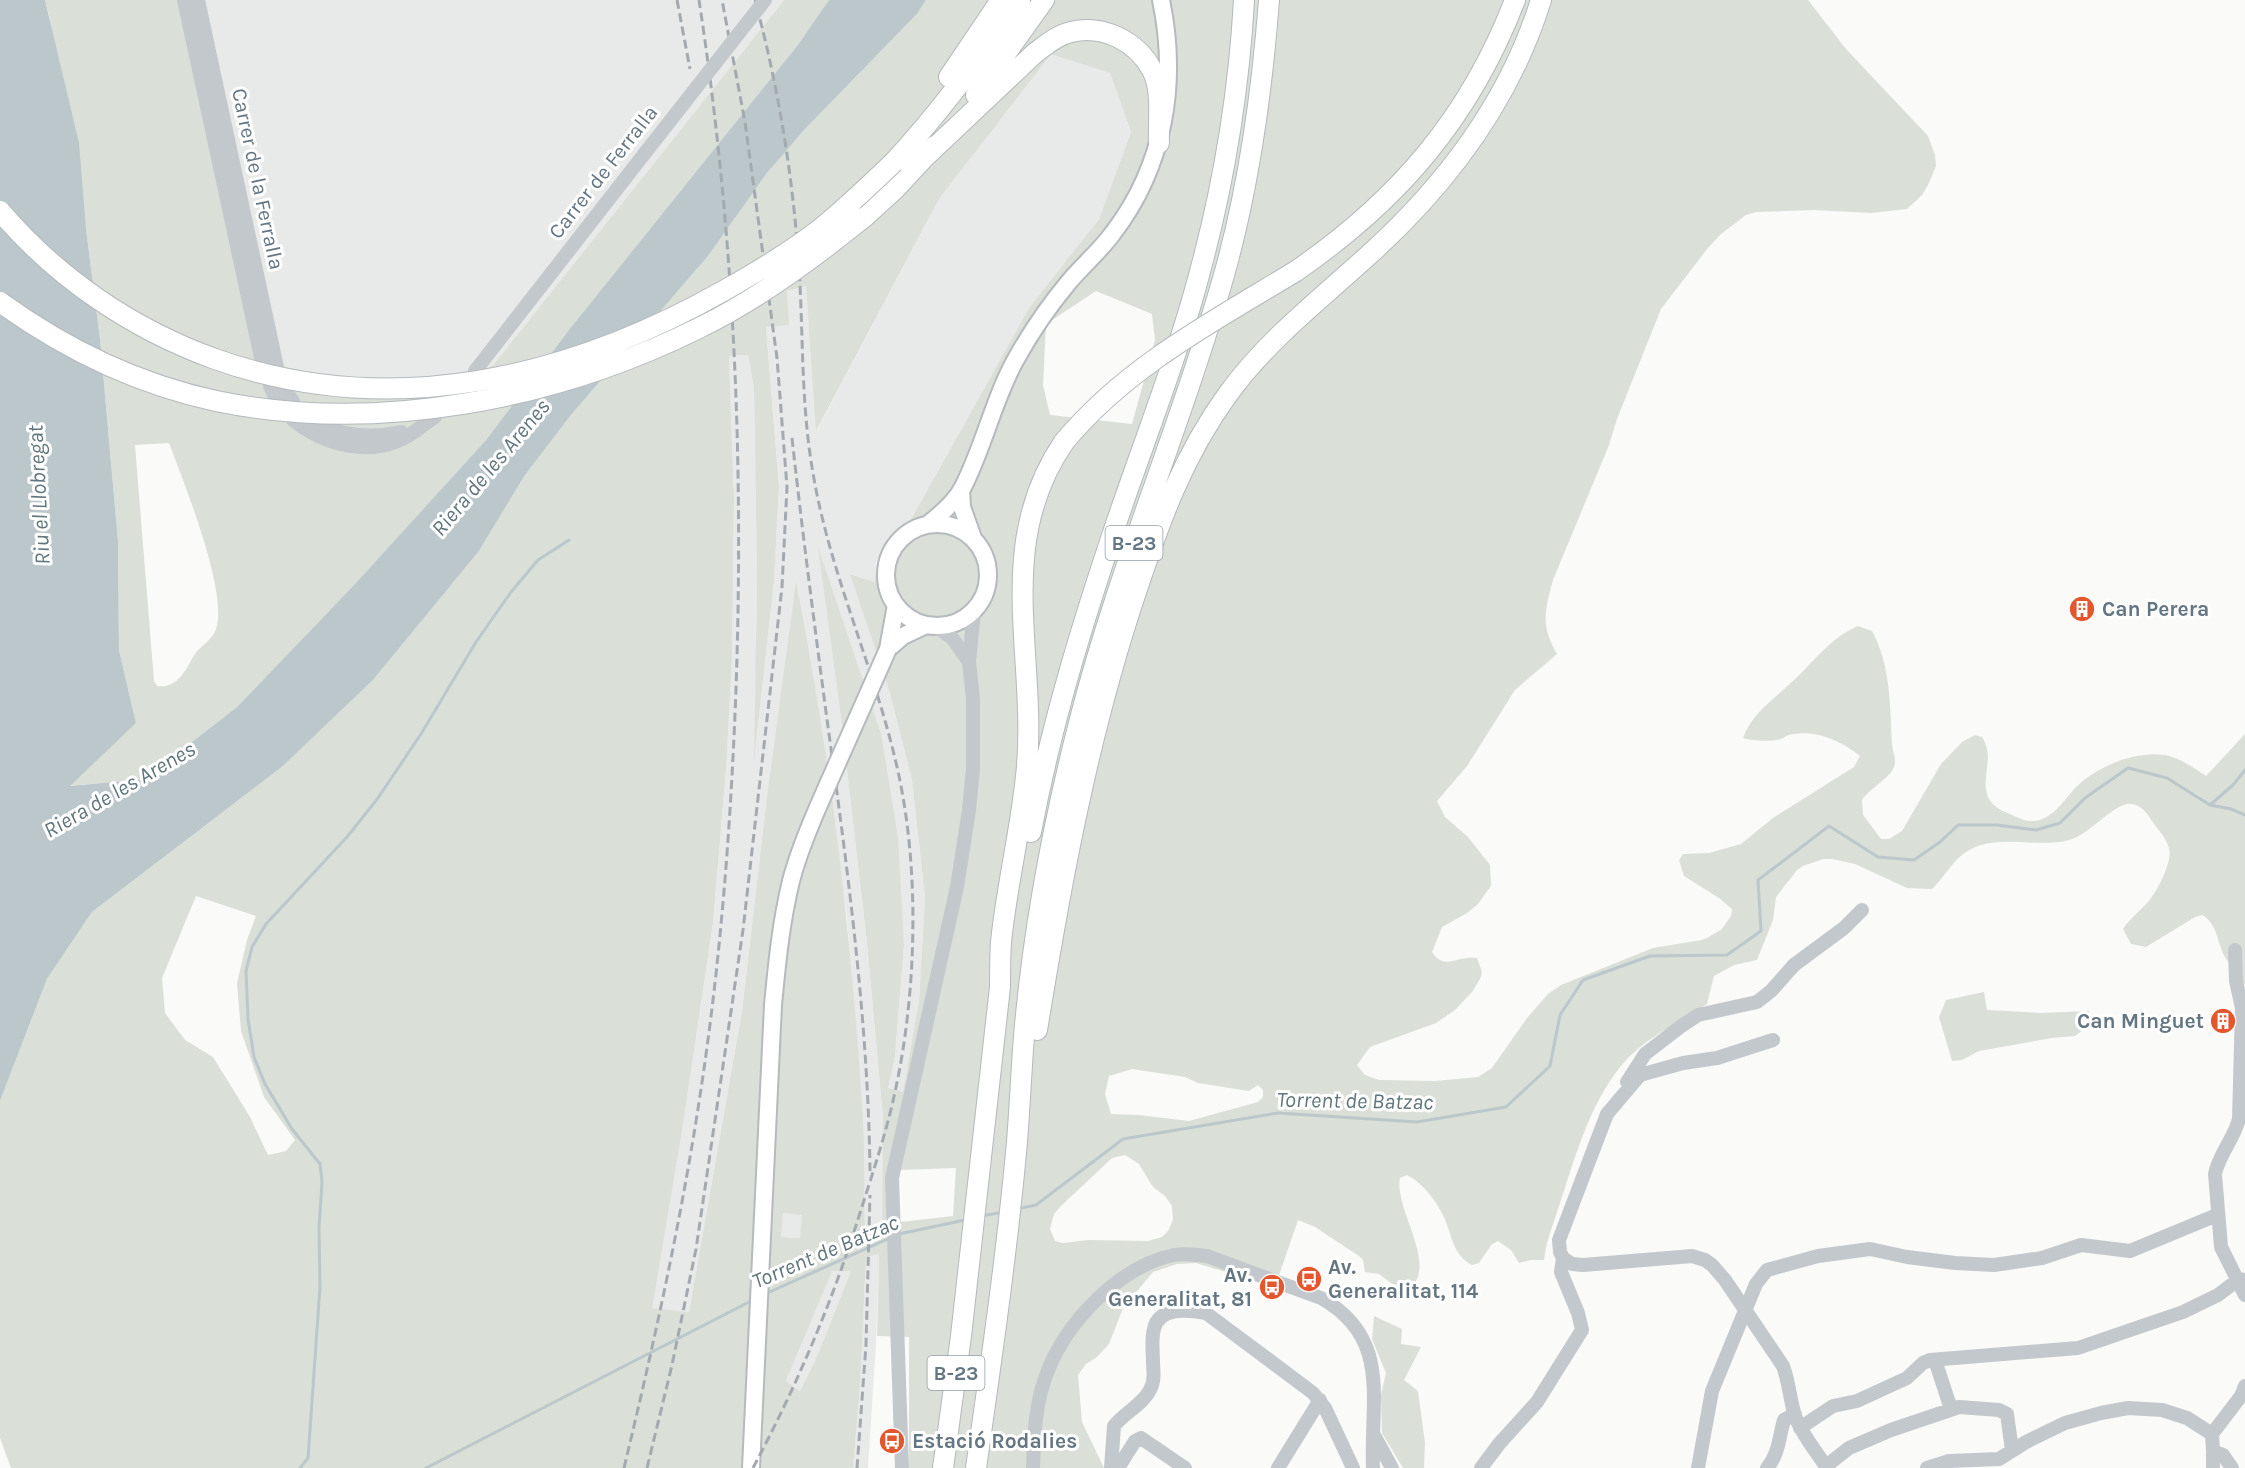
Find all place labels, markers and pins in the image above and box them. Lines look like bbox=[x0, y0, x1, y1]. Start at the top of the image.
building icon: Can Perera bbox=[2067, 594, 2097, 624]
place label: Can Perera bbox=[2102, 597, 2209, 621]
building icon: Can Minguet bbox=[2208, 1006, 2238, 1036]
place label: Can Minguet bbox=[2077, 1009, 2204, 1033]
place label: Av. Generalitat, 114 bbox=[1328, 1255, 1479, 1303]
place label: Av. Generalitat, 81 bbox=[1108, 1263, 1252, 1311]
bus stop icon: Av. Generalitat, 114 bbox=[1294, 1264, 1324, 1294]
bus stop icon: Av. Generalitat, 81 bbox=[1257, 1272, 1287, 1302]
bus stop icon: Estació Rodalies bbox=[877, 1426, 907, 1456]
place label: Estació Rodalies bbox=[912, 1429, 1077, 1453]

